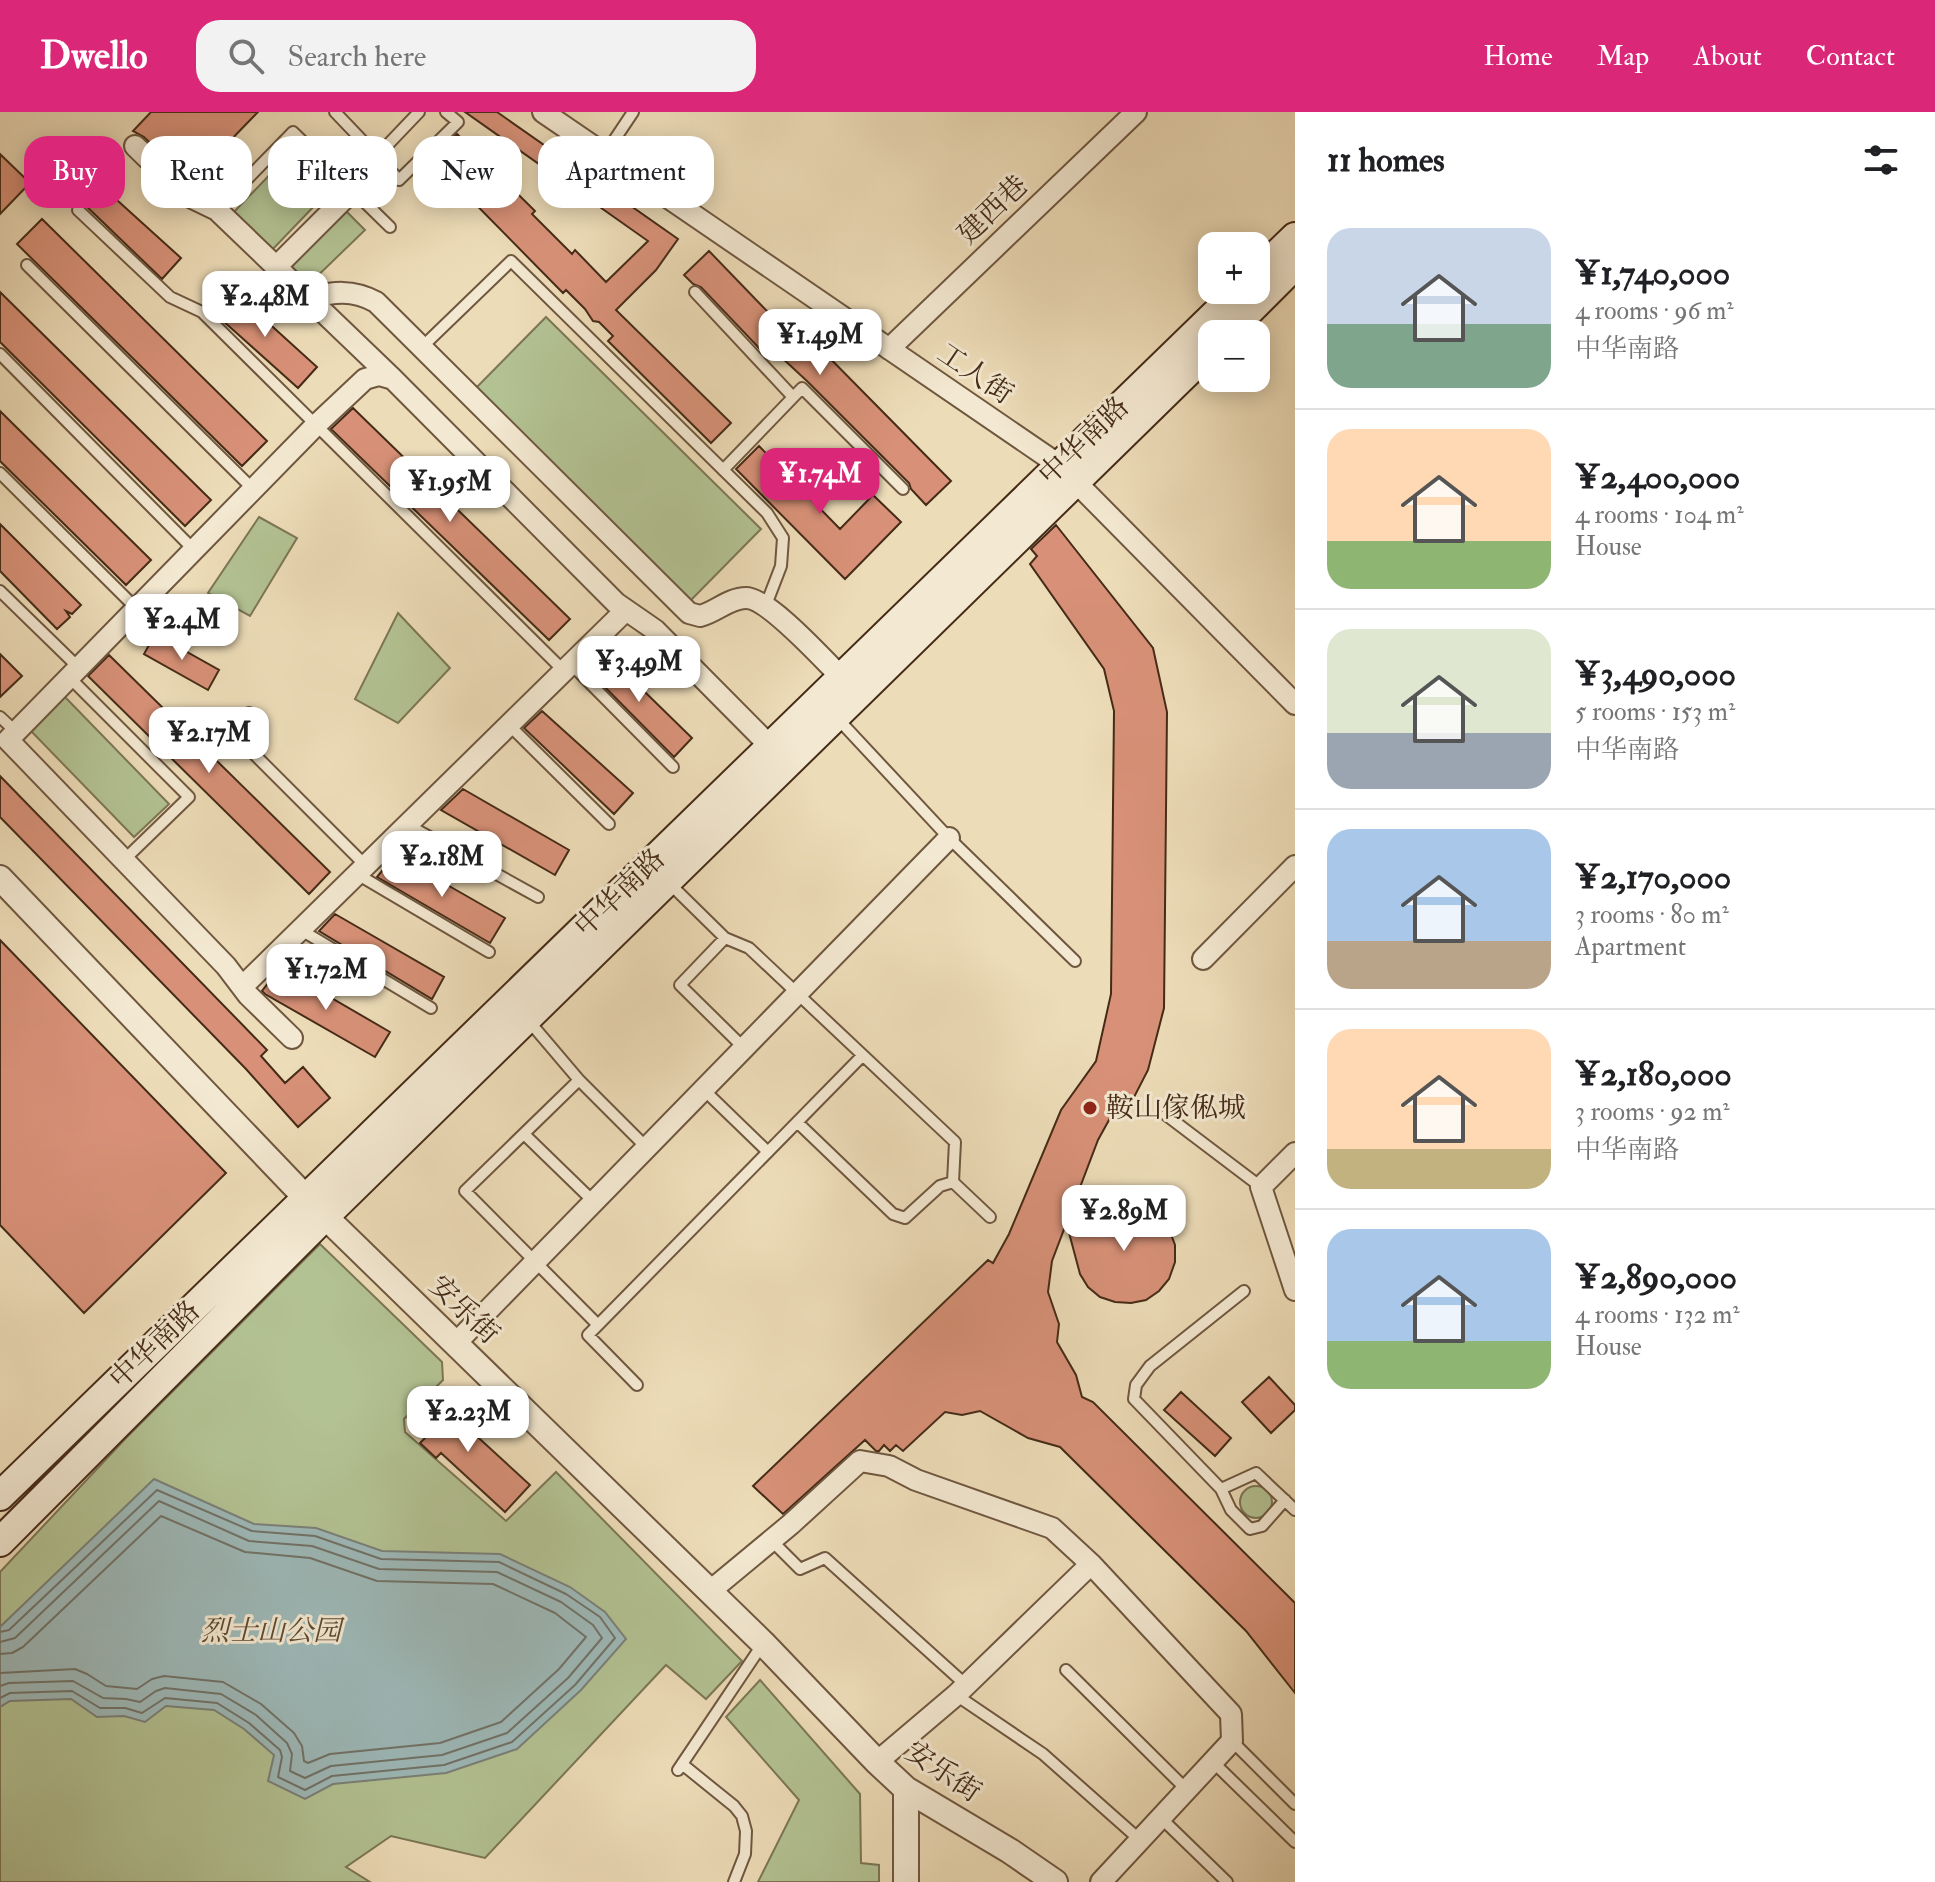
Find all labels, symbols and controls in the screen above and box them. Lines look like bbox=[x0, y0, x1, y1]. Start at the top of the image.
search box bbox=[196, 20, 756, 92]
text: Dwello bbox=[40, 32, 148, 80]
icon: search bbox=[224, 34, 268, 78]
text: Search here bbox=[288, 38, 426, 75]
text: Home bbox=[1483, 39, 1553, 74]
text: Map bbox=[1597, 39, 1649, 74]
text: About bbox=[1693, 39, 1762, 74]
text: Contact bbox=[1806, 39, 1895, 74]
chip: Buy bbox=[24, 136, 125, 208]
chip: Rent bbox=[141, 136, 252, 208]
chip: Filters bbox=[268, 136, 397, 208]
chip: New bbox=[413, 136, 522, 208]
chip: Apartment bbox=[538, 136, 714, 208]
icon: filters bbox=[1859, 138, 1903, 182]
text: 11 homes bbox=[1327, 139, 1445, 182]
street label: 建西巷 bbox=[951, 168, 1035, 252]
map controls bbox=[1198, 232, 1270, 392]
button: + bbox=[1198, 232, 1270, 304]
text: ¥1,740,000 bbox=[1575, 252, 1730, 295]
icon: home bbox=[1391, 260, 1487, 356]
pin: ¥2.48M bbox=[200, 271, 330, 339]
text: ¥2.48M bbox=[220, 281, 310, 313]
text: 4 rooms · 96 m² bbox=[1575, 295, 1734, 327]
pin: ¥1.49M bbox=[755, 309, 885, 377]
text: ¥1.49M bbox=[777, 319, 863, 351]
button: − bbox=[1198, 320, 1270, 392]
text: 中华南路 bbox=[1575, 333, 1679, 365]
street label: 工人街 bbox=[930, 336, 1020, 412]
street label: 中华南路 bbox=[1032, 390, 1136, 492]
pin: ¥1.74M bbox=[755, 448, 885, 516]
pin: ¥1.95M bbox=[385, 456, 515, 524]
text: ¥2,400,000 bbox=[1575, 456, 1740, 499]
text: ¥1.74M bbox=[778, 458, 862, 490]
icon: home bbox=[1391, 461, 1487, 557]
text: ¥1.95M bbox=[408, 466, 492, 498]
text: 4 rooms · 104 m² bbox=[1575, 499, 1744, 531]
text: House bbox=[1575, 531, 1642, 563]
pin: ¥2.4M bbox=[126, 594, 238, 662]
text: ¥2.4M bbox=[143, 604, 221, 636]
pin: ¥3.49M bbox=[574, 636, 704, 704]
text: ¥3.49M bbox=[595, 646, 683, 678]
text: ¥3,490,000 bbox=[1575, 653, 1736, 696]
icon: home bbox=[1391, 661, 1487, 757]
text: 5 rooms · 153 m² bbox=[1575, 696, 1735, 728]
pin: ¥2.17M bbox=[144, 707, 274, 775]
text: ¥2.17M bbox=[167, 717, 251, 749]
text: 中华南路 bbox=[1575, 734, 1679, 766]
pin: ¥2.18M bbox=[377, 831, 507, 899]
text: ¥2.18M bbox=[400, 841, 484, 873]
street label: 中华南路 bbox=[568, 842, 672, 944]
text: ¥2,170,000 bbox=[1575, 856, 1731, 899]
icon: home bbox=[1391, 861, 1487, 957]
text: 3 rooms · 80 m² bbox=[1575, 899, 1729, 931]
text: Apartment bbox=[1575, 931, 1686, 963]
pin: ¥1.72M bbox=[261, 944, 391, 1012]
text: ¥1.72M bbox=[284, 954, 368, 986]
text: ¥2,180,000 bbox=[1575, 1053, 1732, 1096]
icon: home bbox=[1391, 1061, 1487, 1157]
place label: 鞍山傢俬城 bbox=[1106, 1091, 1246, 1126]
text: 3 rooms · 92 m² bbox=[1575, 1096, 1730, 1128]
marker: 鞍山傢俬城 bbox=[1081, 1099, 1099, 1117]
text: 中华南路 bbox=[1575, 1134, 1679, 1166]
pin: ¥2.89M bbox=[1059, 1185, 1189, 1253]
text: ¥2.89M bbox=[1080, 1195, 1168, 1227]
text: ¥2,890,000 bbox=[1575, 1256, 1737, 1299]
icon: home bbox=[1391, 1261, 1487, 1357]
street label: 安乐街 bbox=[422, 1268, 506, 1352]
street label: 中华南路 bbox=[103, 1294, 207, 1396]
text: 4 rooms · 132 m² bbox=[1575, 1299, 1740, 1331]
text: House bbox=[1575, 1331, 1642, 1363]
pin: ¥2.23M bbox=[403, 1386, 533, 1454]
text: ¥2.23M bbox=[425, 1396, 511, 1428]
park label: 烈士山公园 bbox=[201, 1614, 345, 1649]
street label: 安乐街 bbox=[898, 1734, 988, 1810]

